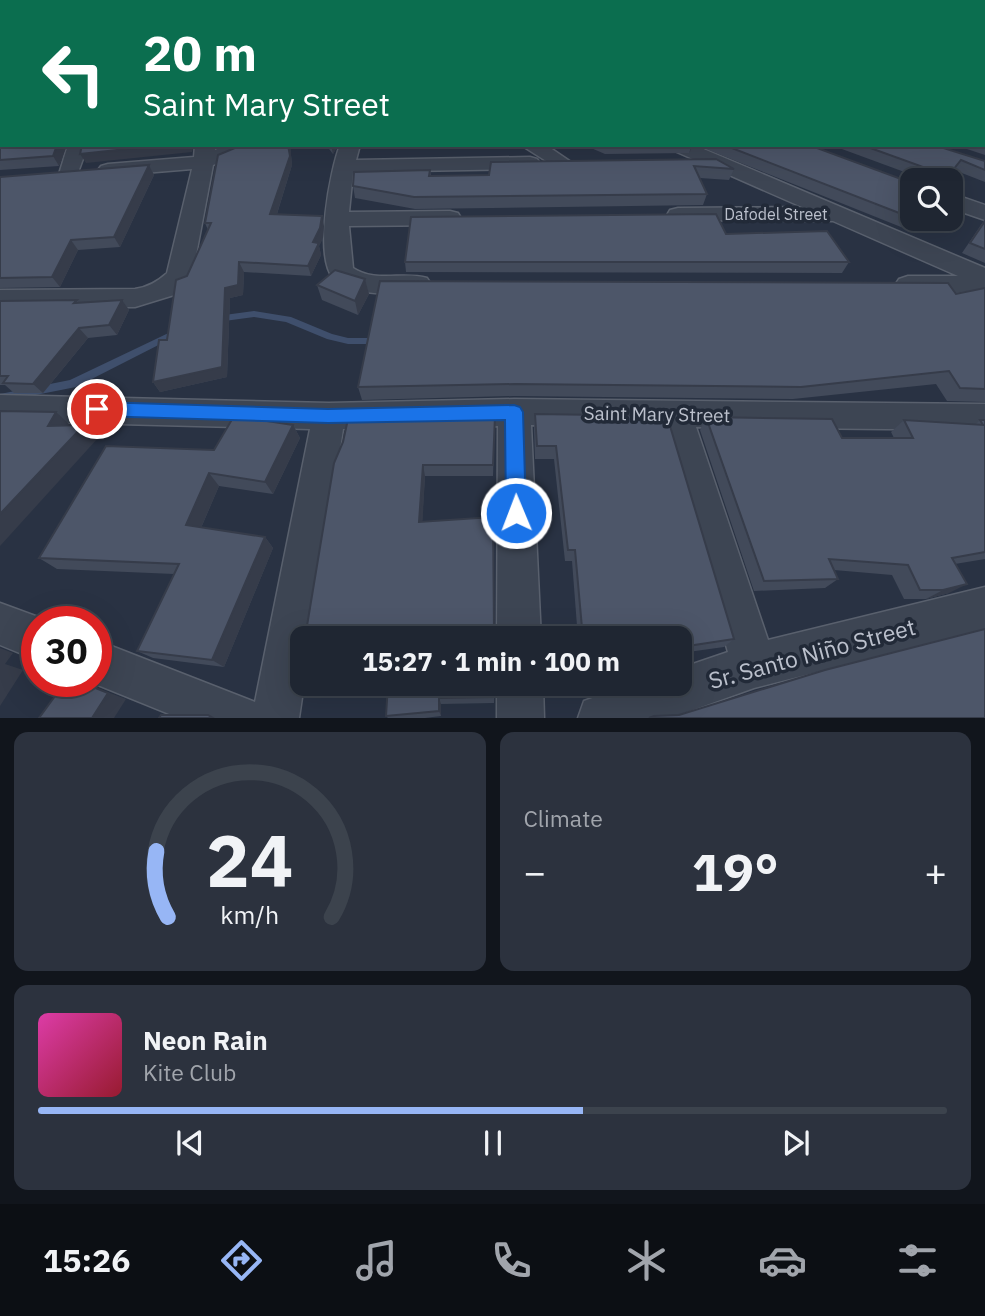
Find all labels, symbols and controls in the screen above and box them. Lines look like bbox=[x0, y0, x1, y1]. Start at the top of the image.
text: 20 m bbox=[143, 21, 257, 84]
icon: left bbox=[28, 28, 119, 119]
text: Saint Mary Street bbox=[143, 83, 390, 125]
map controls bbox=[900, 168, 963, 231]
button: search bbox=[900, 168, 963, 231]
street label: Dafodel Street bbox=[724, 204, 828, 224]
pin bbox=[67, 379, 127, 439]
icon: arrive bbox=[78, 390, 116, 428]
street label: Saint Mary Street bbox=[583, 401, 731, 427]
position arrow bbox=[479, 476, 553, 550]
speed limit sign: 30 bbox=[21, 606, 112, 697]
street label: Sr. Santo Niño Street bbox=[705, 611, 919, 695]
text: 15:27 · 1 min · 100 m bbox=[362, 644, 620, 678]
text: Climate bbox=[524, 803, 603, 833]
text: 24 bbox=[206, 813, 293, 908]
text: 19° bbox=[692, 838, 779, 905]
text: − bbox=[524, 847, 546, 896]
text: + bbox=[924, 847, 947, 896]
text: km/h bbox=[220, 898, 279, 931]
text: Neon Rain bbox=[143, 1023, 268, 1057]
text: Kite Club bbox=[143, 1057, 236, 1087]
icon: previous bbox=[171, 1124, 209, 1162]
icon: pause bbox=[474, 1124, 512, 1162]
icon: next bbox=[777, 1124, 815, 1162]
icon: directions bbox=[217, 1236, 266, 1285]
icon: music bbox=[352, 1236, 401, 1285]
icon: phone bbox=[487, 1236, 536, 1285]
icon: climate bbox=[622, 1236, 671, 1285]
icon: car bbox=[758, 1236, 807, 1285]
icon: filters bbox=[893, 1236, 942, 1285]
text: 15:26 bbox=[43, 1239, 130, 1281]

